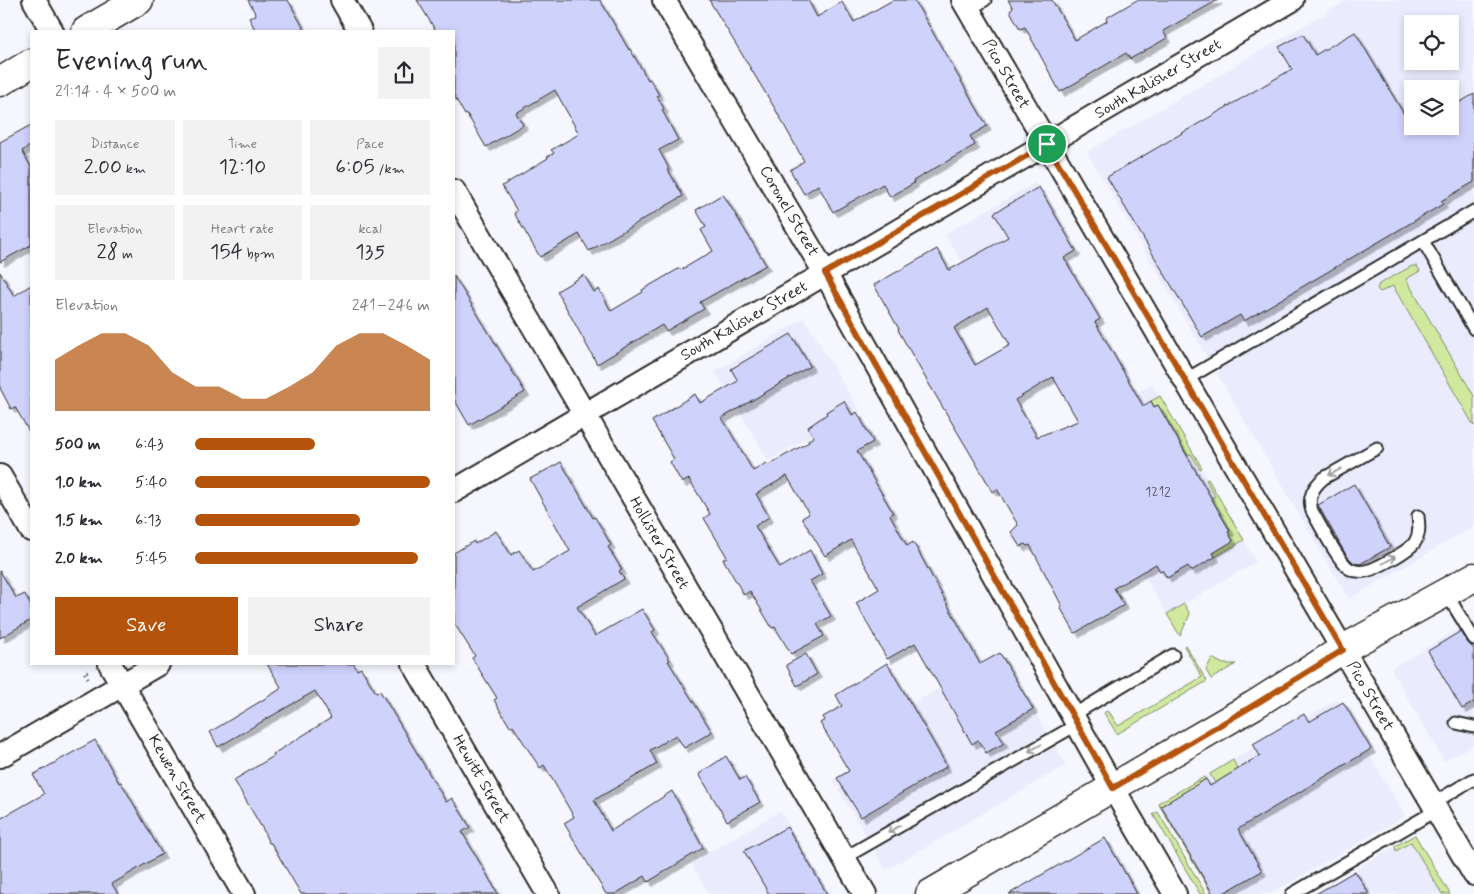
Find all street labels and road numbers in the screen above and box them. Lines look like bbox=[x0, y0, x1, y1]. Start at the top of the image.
street label: South Kalisher Street bbox=[1091, 34, 1225, 124]
street label: Pico Street bbox=[978, 35, 1035, 113]
street label: Coronel Street bbox=[754, 162, 824, 261]
street label: South Kalisher Street bbox=[677, 276, 811, 366]
street label: Hollister Street bbox=[624, 493, 694, 593]
street label: Pico Street bbox=[1342, 657, 1399, 735]
street label: Kewen Street bbox=[143, 731, 211, 828]
street label: Hewitt Street bbox=[447, 731, 515, 828]

